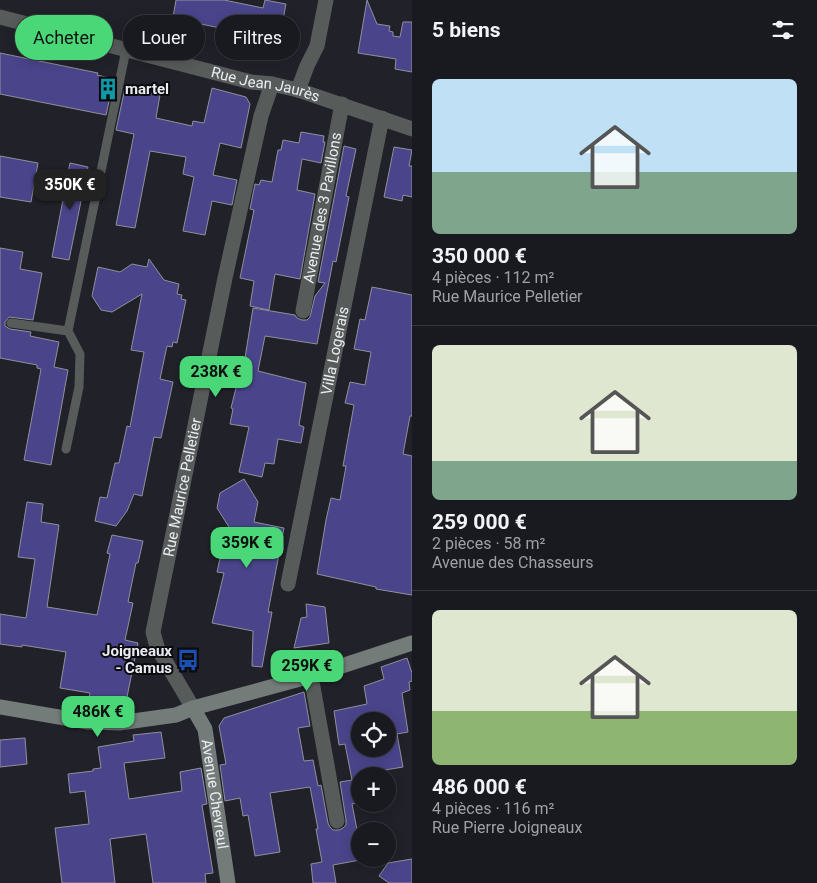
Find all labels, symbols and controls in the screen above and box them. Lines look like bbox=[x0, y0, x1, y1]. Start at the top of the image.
chip: Acheter bbox=[15, 15, 113, 60]
chip: Louer bbox=[123, 15, 205, 60]
chip: Filtres bbox=[215, 15, 300, 60]
icon: filters bbox=[769, 16, 797, 44]
text: 5 biens bbox=[432, 18, 501, 42]
street label: Rue Jean Jaurès bbox=[209, 63, 322, 106]
building icon: martel bbox=[95, 76, 121, 102]
place label: martel bbox=[125, 80, 169, 98]
icon: home bbox=[570, 112, 660, 202]
street label: Avenue des 3 Pavillons bbox=[299, 131, 345, 285]
pin: 350K € bbox=[29, 168, 111, 211]
text: 350K € bbox=[45, 175, 95, 194]
text: 350 000 € bbox=[432, 244, 527, 268]
text: 4 pièces · 112 m² bbox=[432, 268, 554, 287]
text: Rue Maurice Pelletier bbox=[432, 287, 583, 306]
street label: Villa Logerais bbox=[317, 305, 353, 397]
pin: 238K € bbox=[175, 356, 257, 398]
text: 238K € bbox=[191, 362, 241, 381]
icon: home bbox=[570, 377, 660, 467]
street label: Rue Maurice Pelletier bbox=[160, 416, 205, 558]
text: 259 000 € bbox=[432, 510, 527, 534]
pin: 359K € bbox=[206, 526, 288, 569]
text: 359K € bbox=[222, 533, 272, 552]
text: 2 pièces · 58 m² bbox=[432, 534, 545, 553]
text: Avenue des Chasseurs bbox=[432, 553, 593, 572]
place label: Joigneaux - Camus bbox=[102, 642, 172, 677]
icon: home bbox=[570, 642, 660, 732]
bus stop icon: Joigneaux - Camus bbox=[175, 647, 201, 673]
pin: 259K € bbox=[266, 650, 348, 692]
text: 259K € bbox=[282, 656, 332, 675]
pin: 486K € bbox=[57, 696, 139, 738]
text: 486K € bbox=[73, 702, 123, 721]
map controls bbox=[351, 712, 396, 867]
button: locate bbox=[351, 712, 396, 757]
street label: Avenue Chevreul bbox=[198, 738, 232, 850]
button: + bbox=[351, 767, 396, 812]
text: 486 000 € bbox=[432, 775, 527, 799]
text: 4 pièces · 116 m² bbox=[432, 799, 554, 818]
text: Rue Pierre Joigneaux bbox=[432, 818, 582, 837]
button: − bbox=[351, 822, 396, 867]

